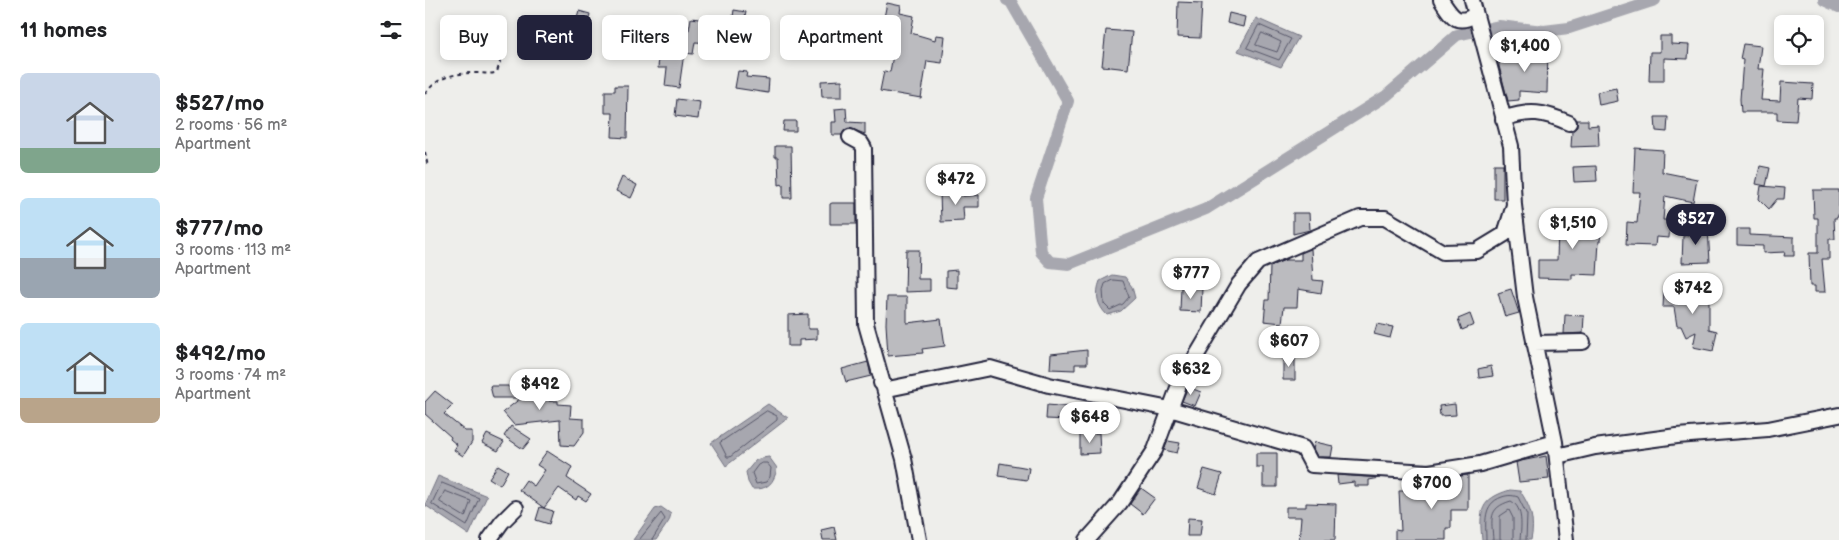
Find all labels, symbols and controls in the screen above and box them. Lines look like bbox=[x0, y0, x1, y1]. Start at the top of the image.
chip: Buy bbox=[440, 15, 507, 60]
chip: Rent bbox=[517, 15, 592, 60]
chip: Filters bbox=[602, 15, 688, 60]
chip: New bbox=[698, 15, 770, 60]
chip: Apartment bbox=[780, 15, 901, 60]
map controls bbox=[1774, 15, 1824, 65]
button: locate bbox=[1774, 15, 1824, 65]
icon: filters bbox=[377, 16, 405, 44]
text: 11 homes bbox=[20, 18, 107, 43]
pin: $1,400 bbox=[1484, 30, 1566, 73]
text: $1,400 bbox=[1500, 37, 1550, 56]
text: $527/mo bbox=[175, 91, 264, 116]
icon: home bbox=[60, 93, 120, 153]
text: 2 rooms · 56 m² bbox=[175, 116, 287, 135]
text: Apartment bbox=[175, 135, 251, 154]
pin: $472 bbox=[926, 164, 986, 206]
text: $472 bbox=[937, 170, 975, 189]
pin: $527 bbox=[1666, 204, 1726, 246]
pin: $1,510 bbox=[1532, 208, 1614, 250]
text: $527 bbox=[1677, 210, 1715, 229]
text: $1,510 bbox=[1550, 214, 1596, 233]
text: $777/mo bbox=[175, 216, 263, 241]
icon: home bbox=[60, 218, 120, 278]
text: 3 rooms · 113 m² bbox=[175, 241, 291, 260]
pin: $777 bbox=[1161, 258, 1221, 300]
text: Apartment bbox=[175, 260, 251, 279]
text: $777 bbox=[1172, 264, 1210, 283]
pin: $742 bbox=[1663, 272, 1723, 315]
text: $742 bbox=[1674, 279, 1712, 298]
pin: $607 bbox=[1259, 326, 1319, 368]
text: $607 bbox=[1269, 332, 1309, 351]
text: $492/mo bbox=[175, 341, 266, 366]
icon: home bbox=[60, 343, 120, 403]
pin: $632 bbox=[1161, 354, 1221, 396]
text: $632 bbox=[1171, 360, 1211, 379]
text: 3 rooms · 74 m² bbox=[175, 366, 286, 385]
pin: $492 bbox=[510, 368, 570, 411]
text: $492 bbox=[521, 375, 559, 394]
text: Apartment bbox=[175, 385, 251, 404]
pin: $648 bbox=[1060, 402, 1120, 444]
text: $648 bbox=[1070, 408, 1110, 427]
pin: $700 bbox=[1402, 468, 1462, 510]
text: $700 bbox=[1412, 474, 1452, 493]

